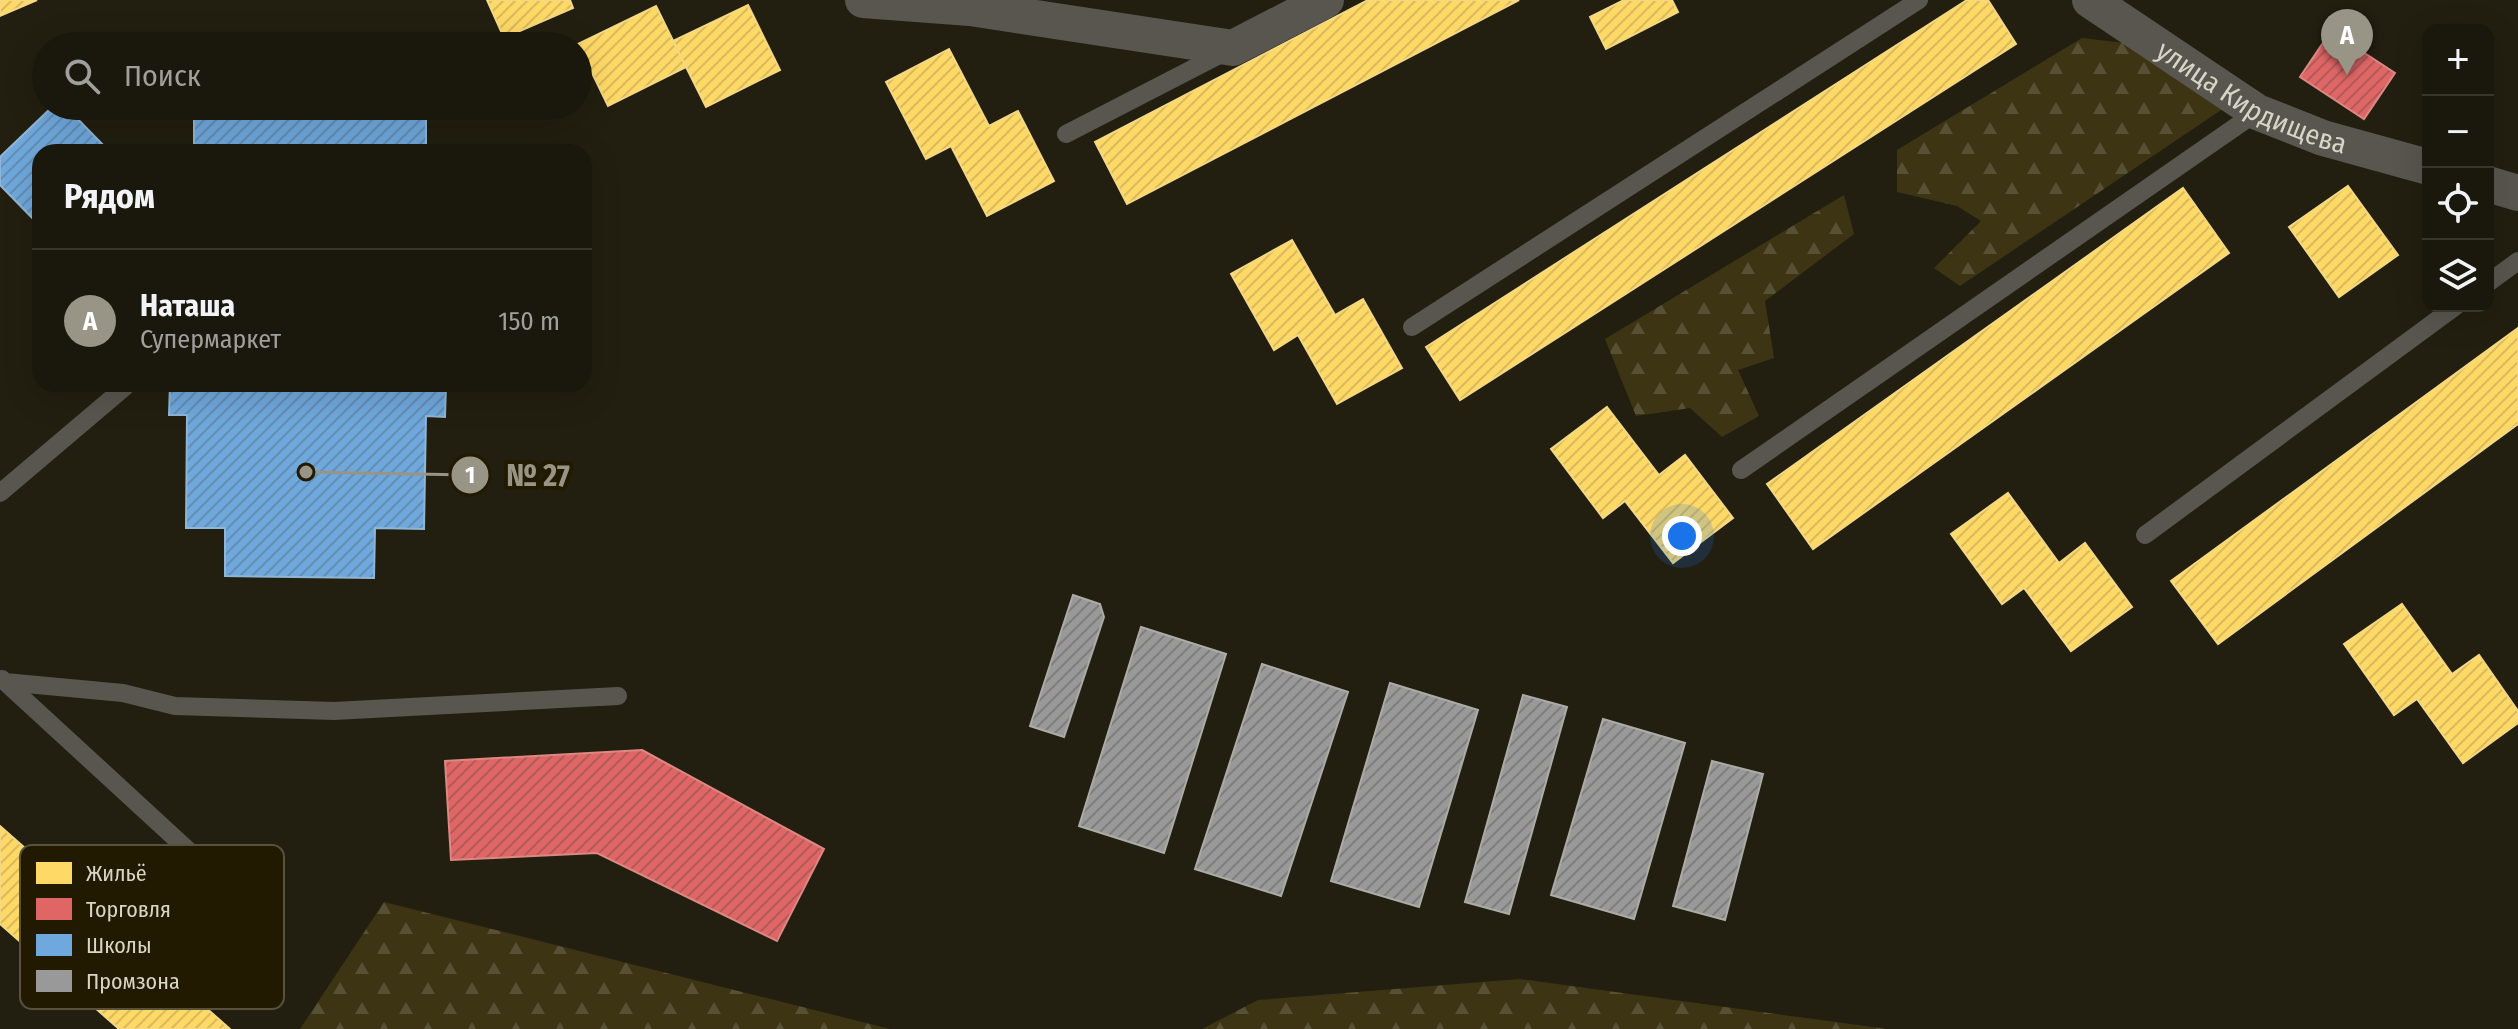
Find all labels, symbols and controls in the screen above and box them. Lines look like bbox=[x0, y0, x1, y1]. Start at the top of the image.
pin: A bbox=[2321, 9, 2373, 75]
map controls bbox=[2422, 24, 2494, 312]
button: + bbox=[2422, 24, 2494, 96]
search box bbox=[32, 32, 592, 120]
street label: улица Кирдищева bbox=[2150, 34, 2350, 161]
icon: search bbox=[60, 54, 104, 98]
text: Поиск bbox=[124, 58, 201, 94]
button: − bbox=[2422, 96, 2494, 168]
button: locate bbox=[2422, 168, 2494, 240]
text: Рядом bbox=[64, 176, 155, 217]
button: layers bbox=[2422, 240, 2494, 312]
text: Наташа bbox=[140, 288, 235, 324]
text: A bbox=[83, 306, 97, 337]
text: 150 m bbox=[498, 306, 560, 337]
text: Супермаркет bbox=[140, 324, 281, 355]
callout: № 27 bbox=[450, 448, 586, 502]
text: № 27 bbox=[506, 458, 570, 494]
text: 1 bbox=[465, 461, 475, 489]
your location bbox=[1662, 516, 1702, 556]
legend bbox=[20, 845, 284, 1009]
text: Жильё bbox=[86, 860, 147, 887]
text: Торговля bbox=[86, 896, 171, 923]
text: Школы bbox=[86, 932, 152, 959]
text: Промзона bbox=[86, 968, 180, 995]

